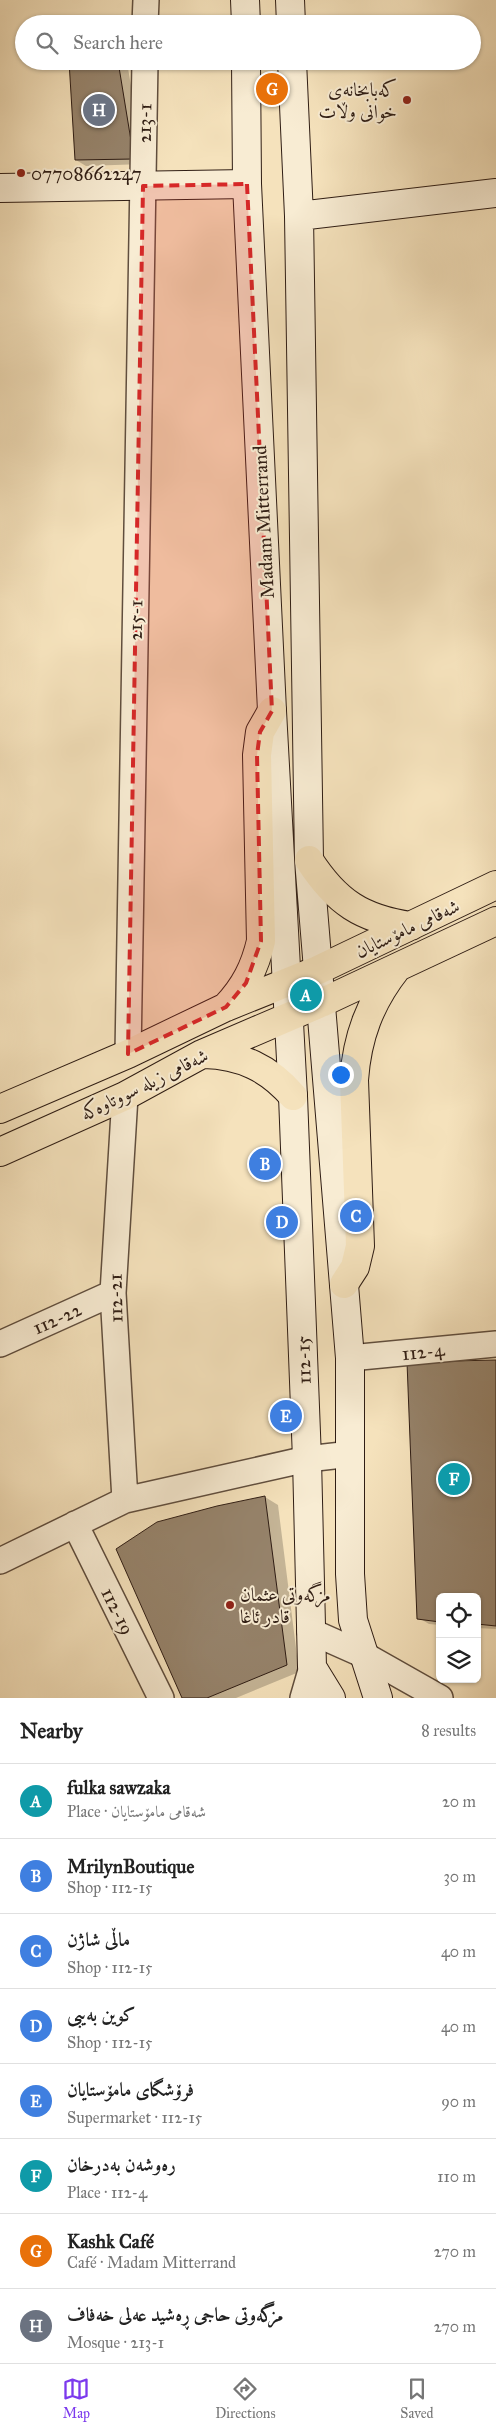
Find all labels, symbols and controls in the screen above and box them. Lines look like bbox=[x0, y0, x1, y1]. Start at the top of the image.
search box bbox=[15, 15, 481, 70]
icon: search bbox=[33, 29, 61, 57]
text: Search here bbox=[73, 31, 163, 54]
pin: G bbox=[256, 70, 288, 108]
place label: کەبابخانەی خوانی وڵات bbox=[318, 78, 397, 124]
pin: H bbox=[83, 91, 115, 129]
marker: کەبابخانەی خوانی وڵات bbox=[401, 94, 413, 106]
street label: 213-1 bbox=[133, 103, 156, 143]
place label: 07708662247 bbox=[31, 162, 142, 185]
marker: 07708662247 bbox=[15, 167, 27, 179]
street label: Madam Mitterrand bbox=[248, 444, 279, 599]
street label: 215-1 bbox=[124, 599, 147, 641]
street label: شەقامی مامۆستایان bbox=[351, 894, 464, 964]
pin: A bbox=[290, 976, 322, 1014]
street label: شەقامی زیلە سووتاوەکە bbox=[77, 1044, 212, 1126]
your location bbox=[328, 1062, 354, 1088]
pin: B bbox=[249, 1145, 281, 1183]
pin: C bbox=[340, 1197, 372, 1235]
pin: D bbox=[266, 1203, 298, 1241]
street label: 112-21 bbox=[104, 1273, 127, 1323]
street label: 112-22 bbox=[29, 1297, 86, 1339]
street label: 112-15 bbox=[291, 1335, 316, 1385]
street label: 112-4 bbox=[401, 1338, 446, 1365]
pin: E bbox=[270, 1397, 302, 1435]
pin: F bbox=[438, 1460, 470, 1498]
place label: مزگه‌وتی عثمان قادر ئاغا bbox=[240, 1581, 331, 1628]
street label: 112-19 bbox=[96, 1584, 139, 1639]
map controls bbox=[436, 1593, 481, 1683]
button: locate bbox=[436, 1593, 481, 1638]
marker: مزگه‌وتی عثمان قادر ئاغا bbox=[224, 1599, 236, 1611]
button: layers bbox=[436, 1638, 481, 1683]
text: Nearby bbox=[20, 1718, 83, 1744]
text: 8 results bbox=[421, 1721, 476, 1740]
text: fulka sawzaka bbox=[67, 1776, 171, 1799]
text: A bbox=[31, 1792, 41, 1811]
text: 20 m bbox=[442, 1792, 476, 1811]
text: Place · شەقامی مامۆستایان bbox=[67, 1802, 206, 1821]
text: MrilynBoutique bbox=[67, 1855, 194, 1878]
text: B bbox=[31, 1867, 41, 1886]
text: 30 m bbox=[443, 1867, 476, 1886]
text: Shop · 112-15 bbox=[67, 1878, 152, 1897]
text: ماڵی شاژن bbox=[67, 1928, 130, 1951]
text: C bbox=[31, 1942, 41, 1961]
text: 40 m bbox=[441, 1942, 476, 1961]
text: Shop · 112-15 bbox=[67, 1958, 152, 1977]
text: کوین بەیبی bbox=[67, 2003, 135, 2026]
text: D bbox=[30, 2017, 42, 2036]
text: 40 m bbox=[441, 2017, 476, 2036]
text: Shop · 112-15 bbox=[67, 2033, 152, 2052]
text: فرۆشگای مامۆستایان bbox=[67, 2078, 194, 2101]
text: E bbox=[30, 2092, 42, 2111]
text: 90 m bbox=[441, 2092, 476, 2111]
text: Supermarket · 112-15 bbox=[67, 2108, 202, 2127]
text: رەوشەن بەدرخان bbox=[67, 2153, 176, 2176]
text: F bbox=[31, 2167, 41, 2186]
text: 110 m bbox=[437, 2167, 476, 2186]
text: Place · 112-4 bbox=[67, 2183, 147, 2202]
text: Kashk Café bbox=[67, 2230, 154, 2253]
text: G bbox=[30, 2242, 42, 2261]
text: 270 m bbox=[434, 2242, 476, 2261]
text: Café · Madam Mitterrand bbox=[67, 2253, 236, 2272]
text: مزگەوتی حاجی ڕەشید عەلی خەفاف bbox=[67, 2303, 283, 2326]
text: H bbox=[29, 2317, 43, 2336]
text: 270 m bbox=[434, 2317, 476, 2336]
text: Mosque · 213-1 bbox=[67, 2333, 164, 2352]
tab: Map bbox=[62, 2375, 90, 2422]
tab: Directions bbox=[215, 2375, 276, 2422]
tab: Saved bbox=[400, 2375, 434, 2422]

